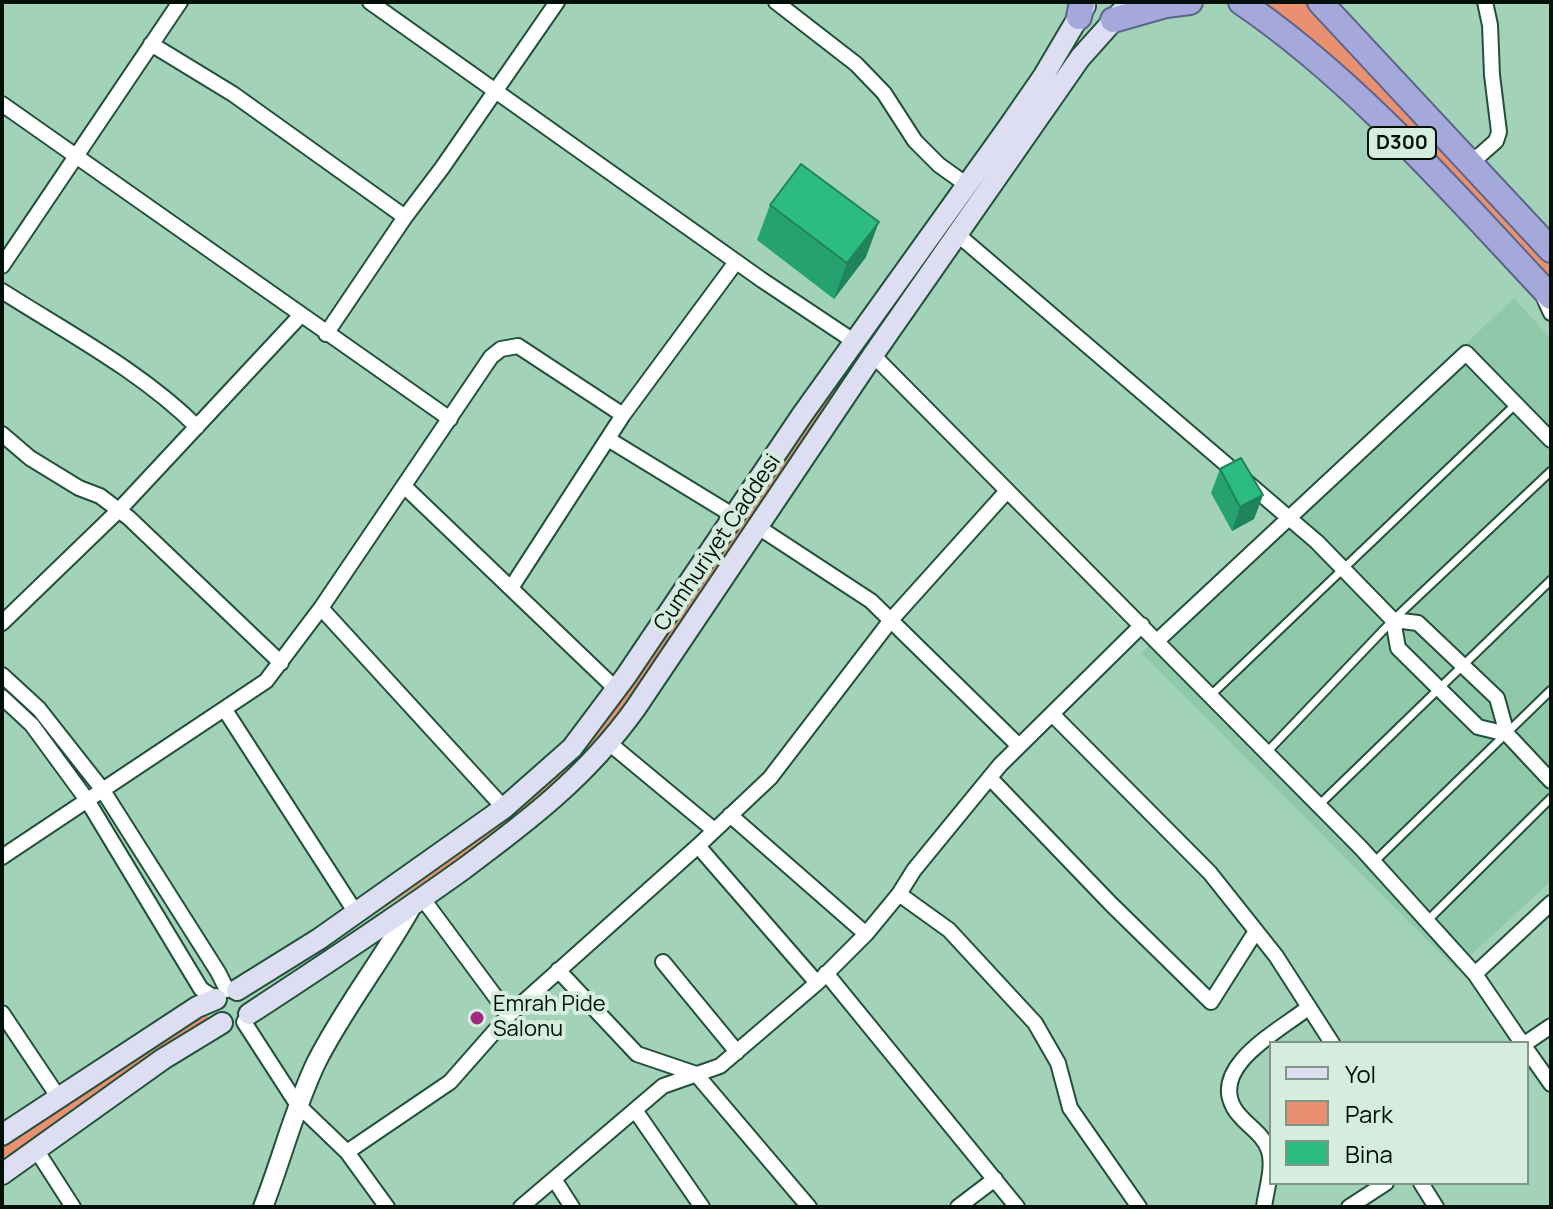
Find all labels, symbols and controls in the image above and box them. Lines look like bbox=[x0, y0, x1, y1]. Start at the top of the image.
road number: D300 bbox=[1368, 127, 1436, 159]
street label: Cumhuriyet Caddesi bbox=[649, 450, 787, 636]
place label: Emrah Pide Salonu bbox=[493, 992, 606, 1044]
marker: Emrah Pide Salonu bbox=[468, 1009, 486, 1027]
legend bbox=[1269, 1041, 1529, 1185]
text: Yol bbox=[1345, 1057, 1376, 1090]
text: Park bbox=[1345, 1097, 1393, 1130]
text: Bina bbox=[1345, 1137, 1393, 1170]

